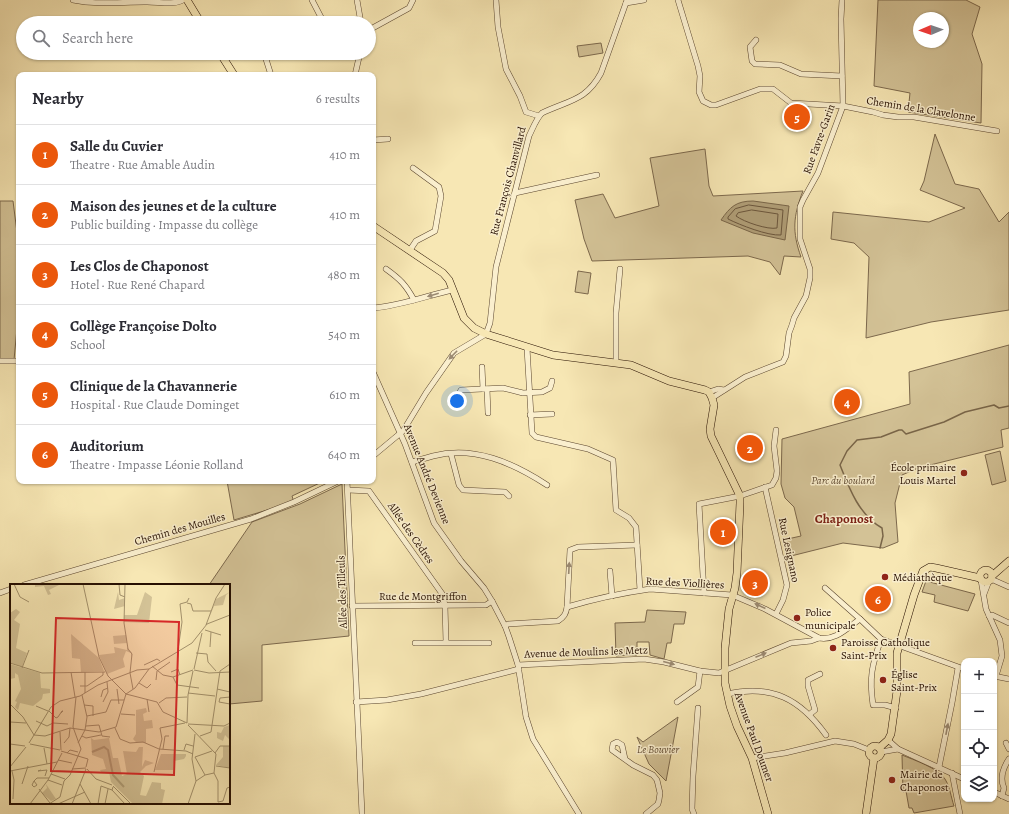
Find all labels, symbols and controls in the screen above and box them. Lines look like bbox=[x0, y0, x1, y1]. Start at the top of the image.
north arrow bbox=[913, 12, 949, 48]
search box bbox=[16, 16, 376, 60]
icon: search bbox=[30, 27, 52, 49]
text: Search here bbox=[62, 28, 133, 48]
text: Nearby bbox=[32, 87, 83, 110]
text: 6 results bbox=[316, 90, 360, 107]
street label: Chemin de la Clavelonne bbox=[865, 93, 977, 125]
pin: 5 bbox=[784, 102, 810, 132]
street label: Rue Favre-Garin bbox=[799, 102, 839, 176]
street label: Rue François Chanvillard bbox=[486, 125, 530, 237]
text: Salle du Cuvier bbox=[70, 136, 163, 156]
text: 1 bbox=[43, 146, 47, 163]
text: 410 m bbox=[329, 146, 360, 163]
text: Theatre · Rue Amable Audin bbox=[70, 156, 215, 173]
text: Maison des jeunes et de la culture bbox=[70, 196, 277, 216]
text: 2 bbox=[42, 206, 48, 223]
text: 410 m bbox=[329, 206, 360, 223]
text: Public building · Impasse du collège bbox=[70, 216, 258, 233]
text: Les Clos de Chaponost bbox=[70, 256, 209, 276]
text: 3 bbox=[42, 266, 48, 283]
text: 480 m bbox=[327, 266, 360, 283]
text: Hotel · Rue René Chapard bbox=[70, 276, 205, 293]
one-way arrow bbox=[427, 292, 439, 298]
text: Collège Françoise Dolto bbox=[70, 316, 217, 336]
text: 4 bbox=[42, 326, 48, 343]
text: 540 m bbox=[328, 326, 360, 343]
text: School bbox=[70, 336, 105, 353]
one-way arrow bbox=[448, 350, 458, 360]
text: Clinique de la Chavannerie bbox=[70, 376, 237, 396]
text: 5 bbox=[42, 386, 48, 403]
text: 610 m bbox=[329, 386, 360, 403]
pin: 4 bbox=[834, 387, 860, 417]
your location bbox=[447, 391, 467, 411]
text: Hospital · Rue Claude Dominget bbox=[70, 396, 240, 413]
street label: Avenue André Devienne bbox=[400, 421, 454, 526]
pin: 2 bbox=[737, 433, 763, 463]
text: Auditorium bbox=[70, 436, 144, 456]
text: 6 bbox=[42, 446, 48, 463]
text: 640 m bbox=[328, 446, 360, 463]
text: Theatre · Impasse Léonie Rolland bbox=[70, 456, 243, 473]
place label: École primaire Louis Martel bbox=[890, 460, 956, 488]
marker: École primaire Louis Martel bbox=[959, 468, 969, 478]
park label: Parc du boulard bbox=[811, 473, 875, 488]
street label: Allée des Cèdres bbox=[384, 498, 438, 567]
street label: Chemin des Mouilles bbox=[133, 509, 227, 549]
district label: Chaponost bbox=[815, 510, 874, 527]
street label: Rue Lesignano bbox=[775, 516, 803, 584]
pin: 1 bbox=[710, 517, 736, 547]
street label: Allée des Tilleuls bbox=[333, 555, 351, 630]
one-way arrow bbox=[566, 561, 572, 574]
pin: 3 bbox=[742, 568, 768, 598]
place label: Médiathèque bbox=[893, 570, 952, 585]
marker: Médiathèque bbox=[880, 572, 890, 582]
street label: Rue des Viollières bbox=[645, 573, 725, 593]
inset map bbox=[10, 584, 230, 804]
pin: 6 bbox=[865, 584, 891, 614]
street label: Rue de Montgriffon bbox=[379, 589, 467, 604]
one-way arrow bbox=[754, 603, 765, 609]
place label: Police municipale bbox=[805, 605, 856, 633]
marker: Police municipale bbox=[792, 613, 802, 623]
place label: Paroisse Catholique Saint-Prix bbox=[841, 635, 930, 663]
street label: Avenue de Moulins les Metz bbox=[523, 642, 648, 662]
marker: Paroisse Catholique Saint-Prix bbox=[828, 643, 838, 653]
one-way arrow bbox=[756, 652, 768, 658]
map controls bbox=[961, 658, 997, 802]
button: + bbox=[961, 658, 997, 694]
one-way arrow bbox=[663, 660, 675, 666]
place label: Église Saint-Prix bbox=[891, 667, 938, 695]
marker: Église Saint-Prix bbox=[878, 675, 888, 685]
street label: Avenue Paul Doumer bbox=[731, 689, 777, 784]
button: − bbox=[961, 694, 997, 730]
one-way arrow bbox=[945, 723, 951, 735]
button: locate bbox=[961, 730, 997, 766]
park label: Le Bouvier bbox=[637, 742, 680, 757]
button: layers bbox=[961, 766, 997, 802]
place label: Mairie de Chaponost bbox=[900, 767, 949, 795]
marker: Mairie de Chaponost bbox=[887, 775, 897, 785]

